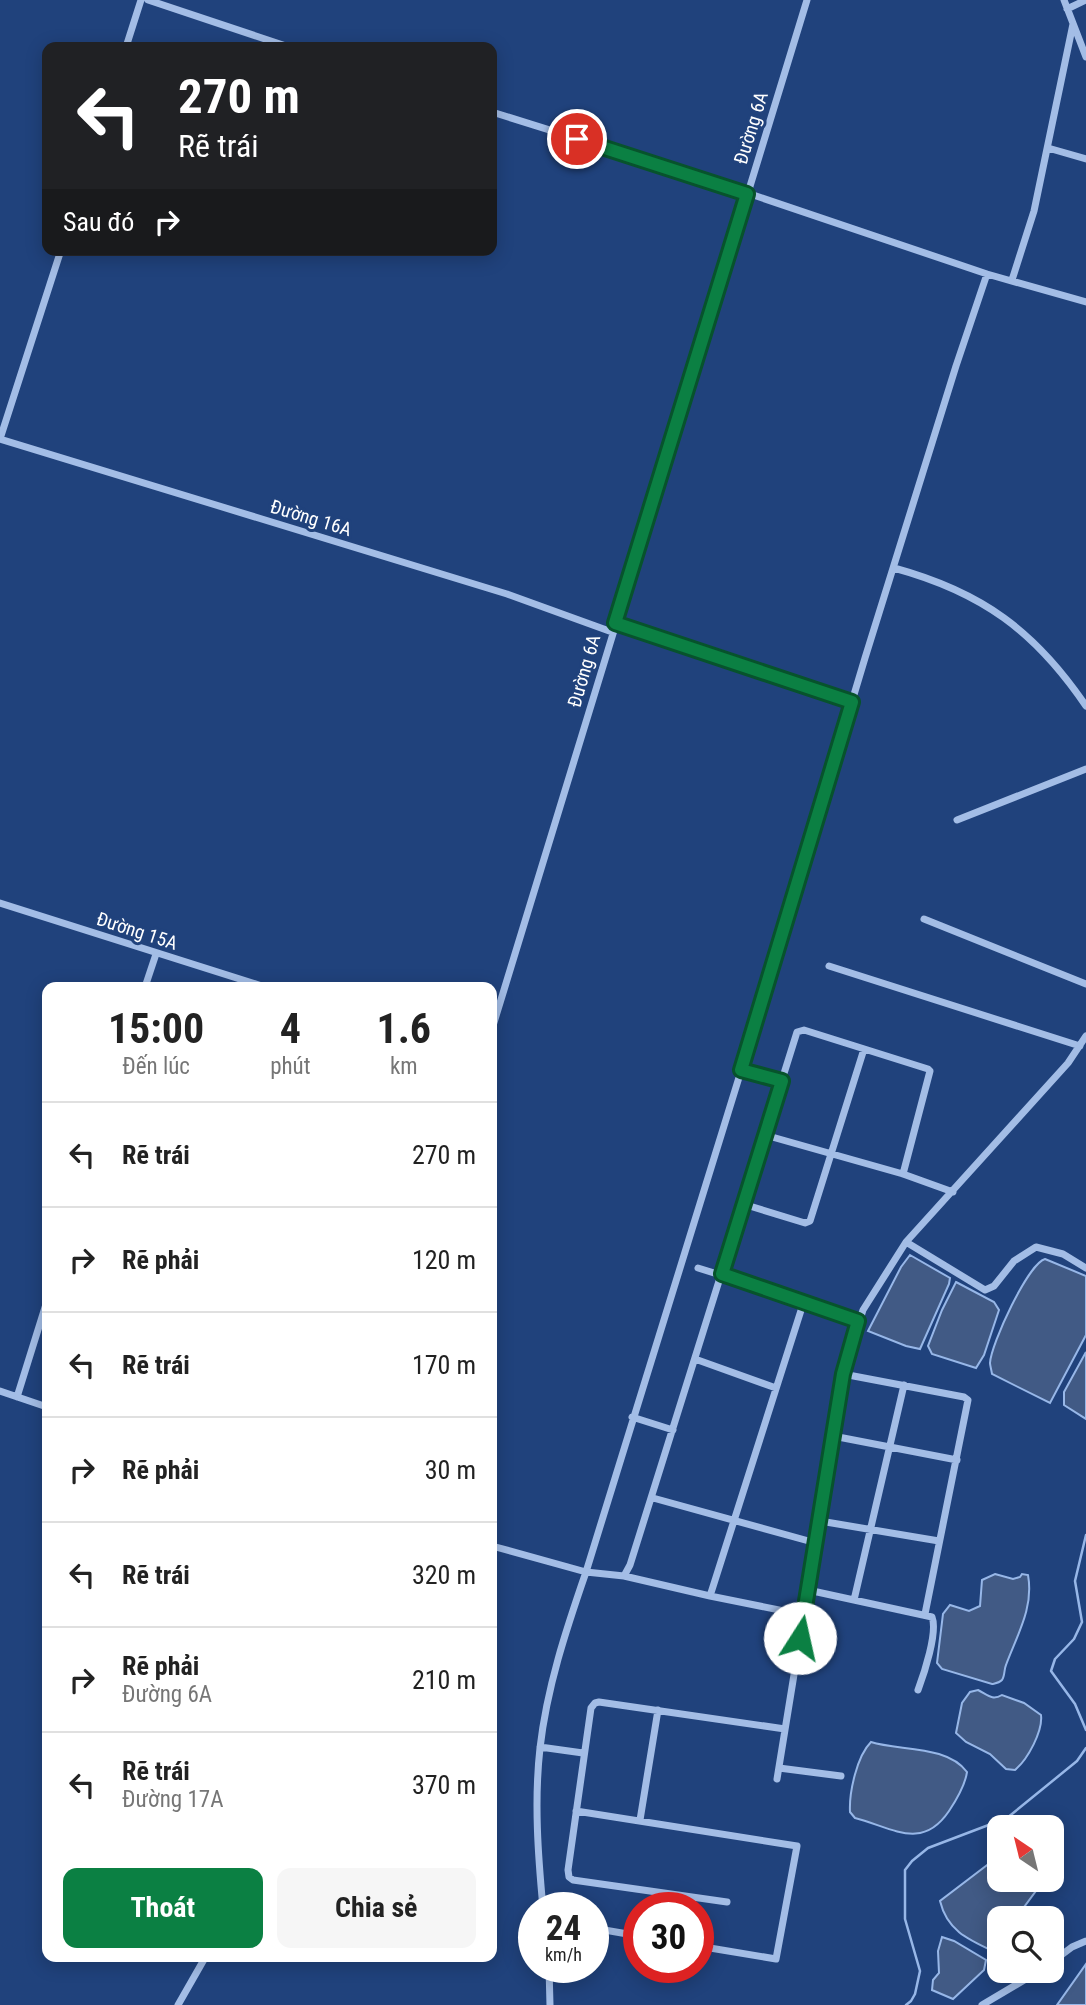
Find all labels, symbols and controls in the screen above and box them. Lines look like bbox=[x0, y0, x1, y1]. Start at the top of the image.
text: 270 m bbox=[178, 68, 300, 125]
icon: left bbox=[63, 70, 154, 161]
street label: Đường 6A bbox=[729, 89, 773, 167]
pin bbox=[547, 109, 607, 169]
icon: arrive bbox=[558, 120, 596, 158]
text: Rẽ trái bbox=[178, 127, 259, 165]
icon: right bbox=[148, 203, 186, 241]
text: Sau đó bbox=[63, 207, 134, 237]
street label: Đường 16A bbox=[268, 495, 354, 541]
street label: Đường 6A bbox=[563, 632, 605, 710]
street label: Đường 15A bbox=[94, 907, 180, 955]
text: 15:00 bbox=[108, 1004, 204, 1053]
text: 4 bbox=[280, 1004, 301, 1053]
text: 1.6 bbox=[376, 1004, 431, 1053]
text: Đến lúc bbox=[122, 1053, 190, 1080]
text: phút bbox=[270, 1053, 311, 1080]
text: km bbox=[390, 1053, 418, 1080]
icon: left bbox=[63, 1136, 101, 1174]
text: Rẽ trái bbox=[122, 1140, 190, 1170]
text: 270 m bbox=[412, 1140, 476, 1170]
icon: right bbox=[63, 1241, 101, 1279]
text: Rẽ phải bbox=[122, 1245, 199, 1275]
text: 120 m bbox=[412, 1245, 476, 1275]
icon: left bbox=[63, 1346, 101, 1384]
text: Rẽ trái bbox=[122, 1350, 190, 1380]
text: 170 m bbox=[412, 1350, 476, 1380]
icon: right bbox=[63, 1451, 101, 1489]
text: Rẽ phải bbox=[122, 1455, 199, 1485]
text: 30 m bbox=[425, 1455, 476, 1485]
icon: left bbox=[63, 1556, 101, 1594]
text: Rẽ trái bbox=[122, 1560, 190, 1590]
text: 320 m bbox=[412, 1560, 476, 1590]
position arrow bbox=[763, 1601, 837, 1675]
text: Rẽ phải bbox=[122, 1651, 199, 1681]
icon: right bbox=[63, 1661, 101, 1699]
text: 210 m bbox=[412, 1665, 476, 1695]
text: Đường 6A bbox=[122, 1681, 212, 1708]
text: Rẽ trái bbox=[122, 1756, 190, 1786]
icon: left bbox=[63, 1766, 101, 1804]
text: 370 m bbox=[412, 1770, 476, 1800]
text: Đường 17A bbox=[122, 1786, 223, 1813]
north arrow bbox=[987, 1815, 1064, 1892]
map controls bbox=[987, 1815, 1064, 1983]
button: Thoát bbox=[63, 1868, 263, 1948]
button: Chia sẻ bbox=[277, 1868, 476, 1948]
speed limit sign: 30 bbox=[623, 1892, 714, 1983]
button: search bbox=[987, 1906, 1064, 1983]
text: 24 bbox=[546, 1908, 581, 1949]
text: km/h bbox=[545, 1944, 582, 1965]

